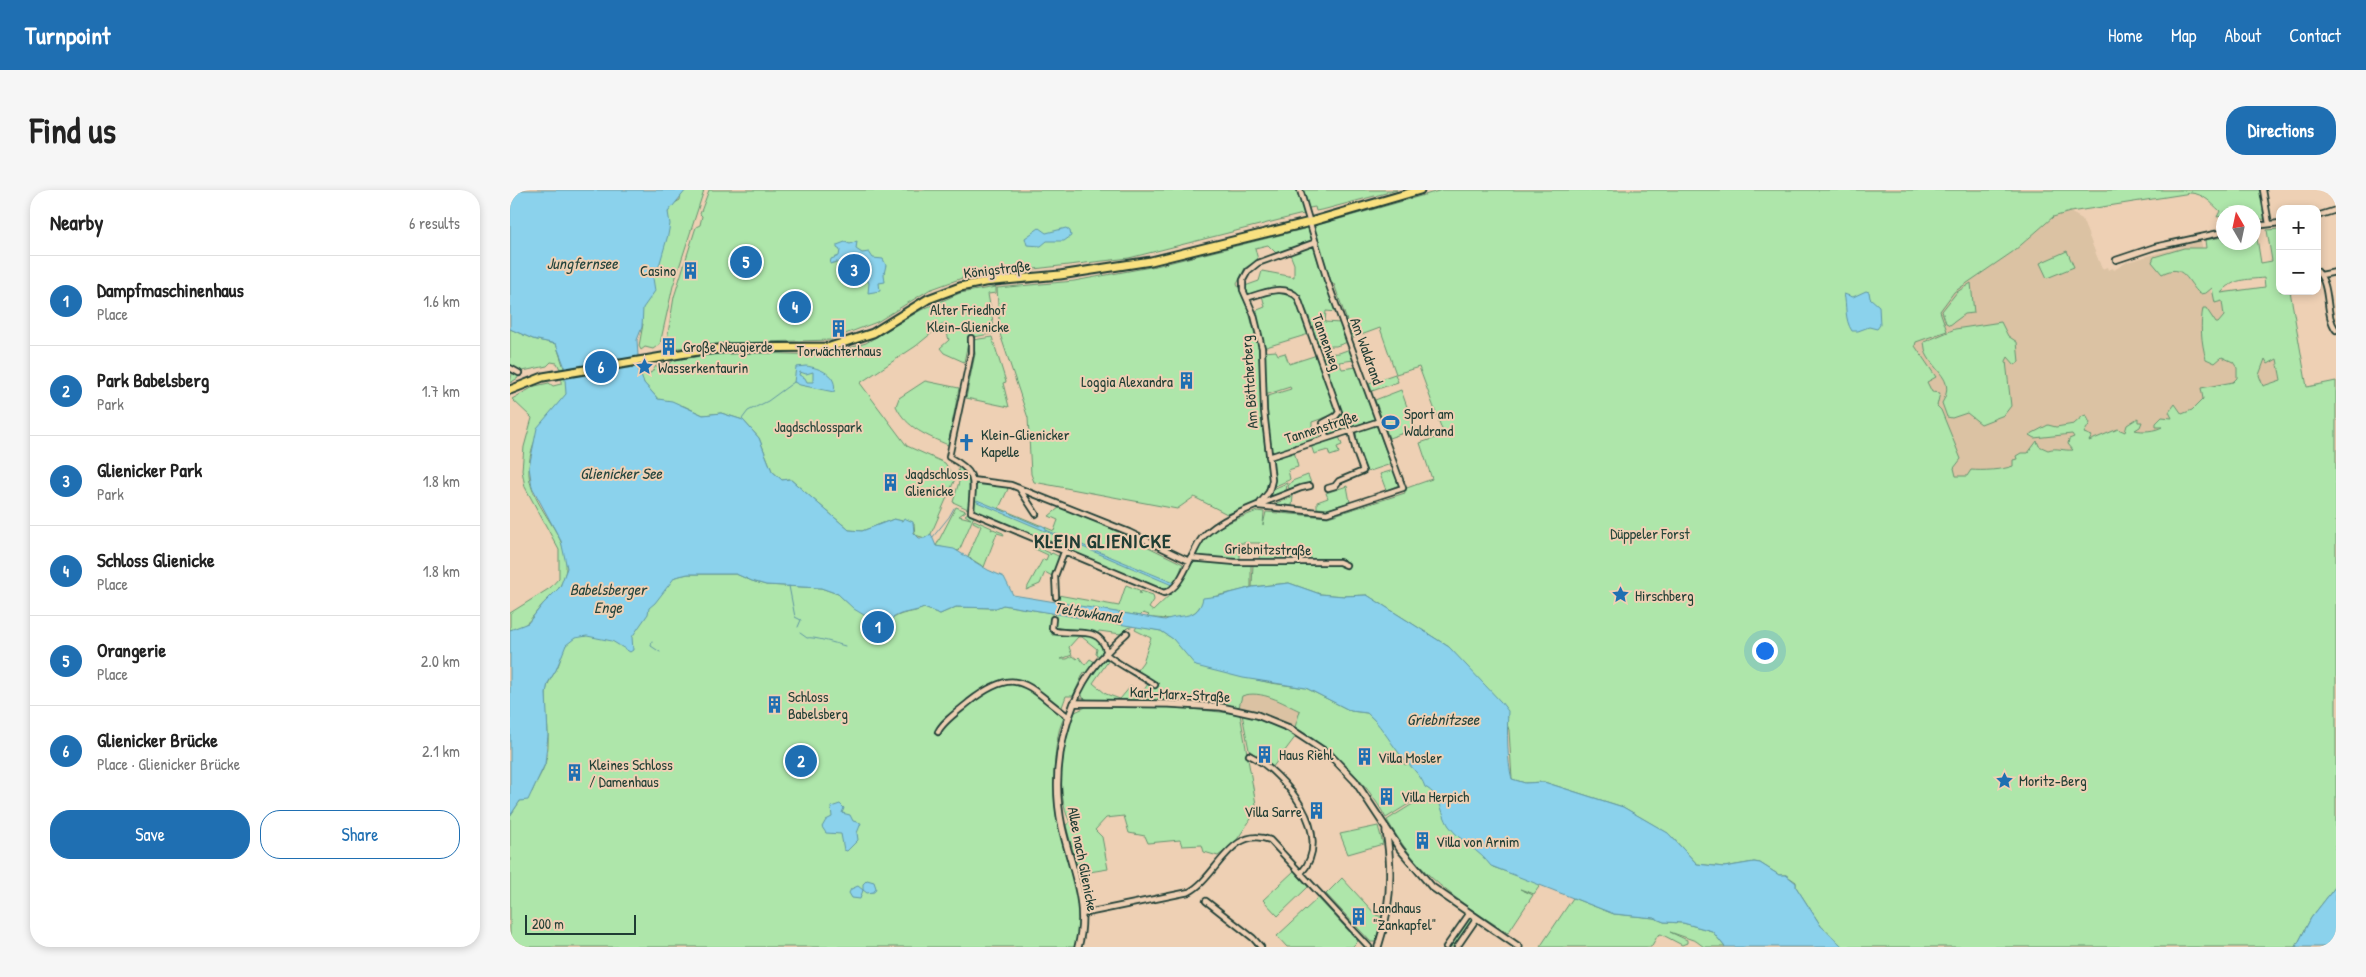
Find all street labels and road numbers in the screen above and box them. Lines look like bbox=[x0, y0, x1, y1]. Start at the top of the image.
street label: Königstraße bbox=[962, 254, 1032, 284]
street label: Tannenweg bbox=[1307, 311, 1347, 374]
street label: Am Waldrand bbox=[1345, 314, 1389, 388]
street label: Am Böttcherberg bbox=[1235, 334, 1263, 429]
street label: Tannenstraße bbox=[1282, 405, 1360, 449]
street label: Griebnitzstraße bbox=[1224, 538, 1312, 560]
street label: Karl-Marx-Straße bbox=[1129, 681, 1231, 707]
street label: Allee nach Glienicke bbox=[1063, 805, 1103, 913]

